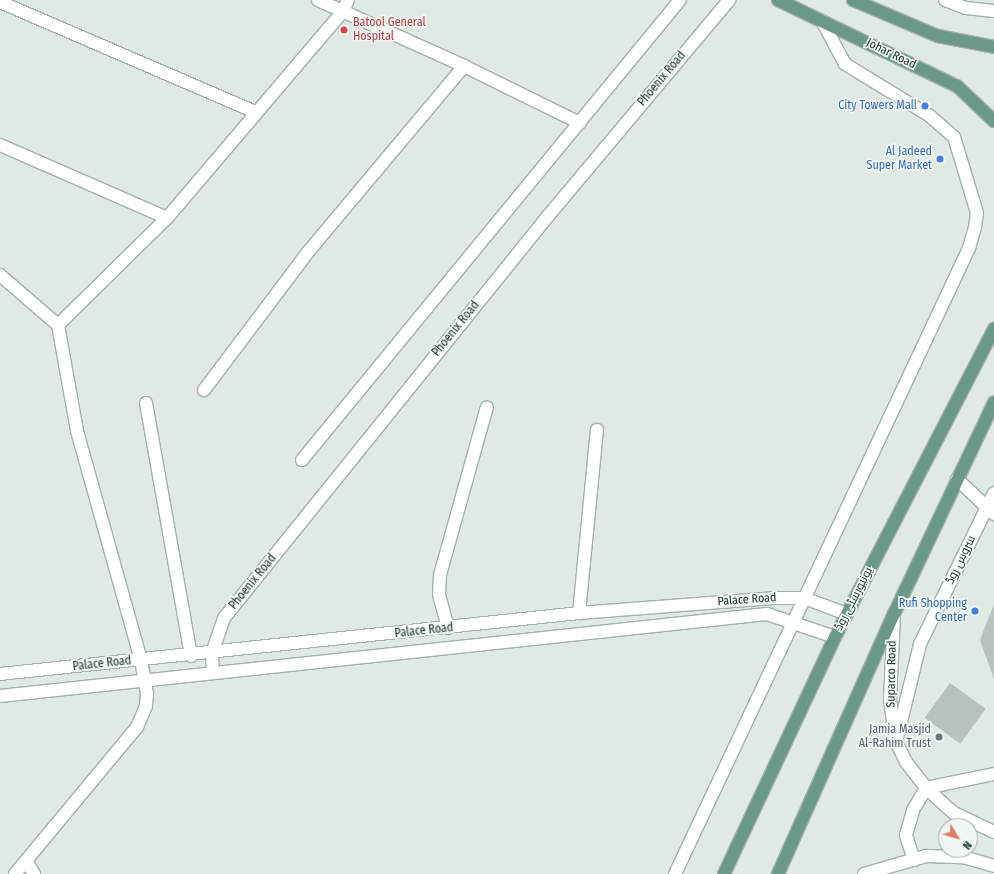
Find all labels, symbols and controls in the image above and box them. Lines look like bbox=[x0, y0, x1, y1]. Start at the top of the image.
place label: Batool General Hospital bbox=[353, 16, 426, 44]
marker: Batool General Hospital bbox=[338, 24, 350, 36]
street label: Johar Road bbox=[864, 36, 918, 72]
street label: Phoenix Road bbox=[635, 49, 689, 109]
place label: City Towers Mall bbox=[838, 99, 917, 113]
marker: City Towers Mall bbox=[920, 101, 930, 111]
place label: Al Jadeed Super Market bbox=[867, 145, 932, 173]
marker: Al Jadeed Super Market bbox=[935, 154, 945, 164]
street label: Phoenix Road bbox=[429, 298, 483, 360]
street label: سروس روڈ bbox=[943, 533, 979, 587]
street label: Phoenix Road bbox=[226, 551, 280, 613]
street label: یونیورسٹی روڈ bbox=[832, 565, 876, 633]
street label: Palace Road bbox=[717, 591, 777, 609]
place label: Rufi Shopping Center bbox=[899, 597, 967, 625]
marker: Rufi Shopping Center bbox=[970, 606, 980, 616]
street label: Palace Road bbox=[394, 621, 454, 641]
street label: Suparco Road bbox=[884, 640, 900, 708]
street label: Palace Road bbox=[72, 654, 132, 674]
place label: Jamia Masjid Al-Rahim Trust bbox=[859, 723, 931, 751]
marker: Jamia Masjid Al-Rahim Trust bbox=[934, 732, 944, 742]
north arrow bbox=[938, 818, 978, 858]
text: N bbox=[960, 838, 974, 852]

